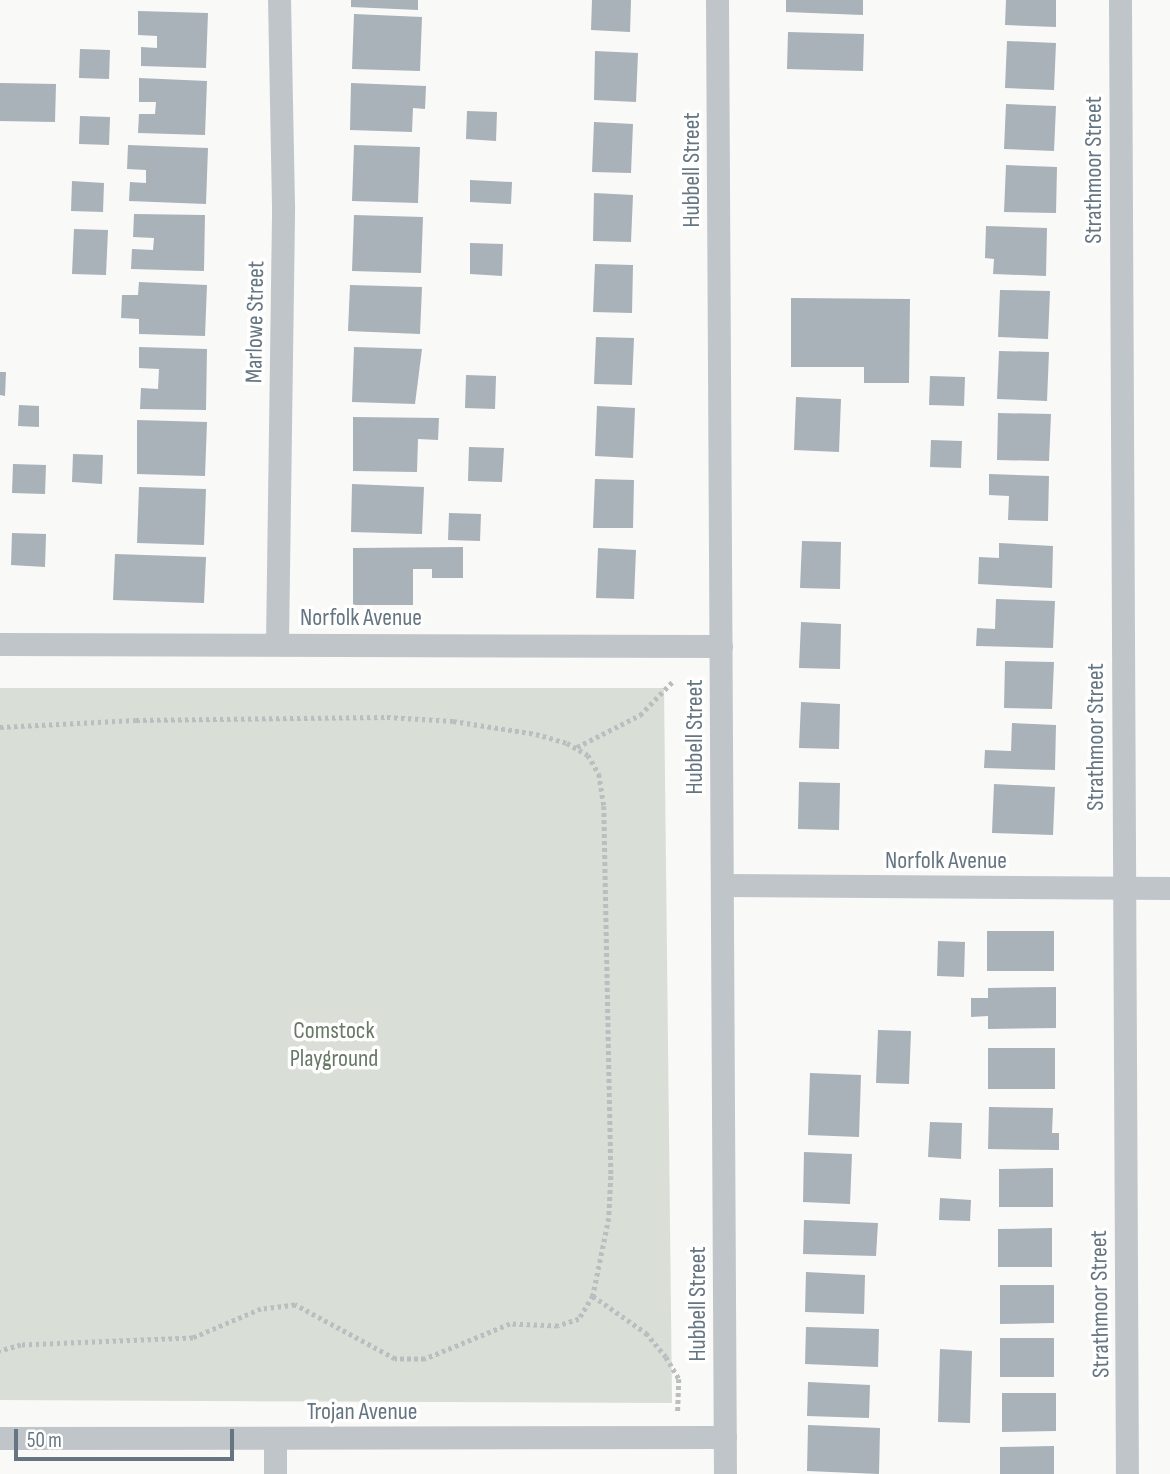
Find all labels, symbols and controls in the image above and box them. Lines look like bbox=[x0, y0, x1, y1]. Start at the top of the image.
street label: Strathmoor Street bbox=[1080, 96, 1108, 244]
street label: Hubbell Street bbox=[678, 112, 706, 228]
street label: Marlowe Street bbox=[240, 261, 270, 383]
street label: Norfolk Avenue bbox=[300, 604, 422, 632]
street label: Strathmoor Street bbox=[1082, 663, 1110, 811]
street label: Hubbell Street bbox=[681, 679, 709, 795]
street label: Norfolk Avenue bbox=[885, 847, 1007, 875]
park label: Comstock Playground bbox=[290, 1017, 378, 1073]
street label: Strathmoor Street bbox=[1084, 1230, 1116, 1378]
street label: Hubbell Street bbox=[684, 1246, 712, 1362]
street label: Trojan Avenue bbox=[307, 1398, 417, 1426]
scale bar bbox=[18, 1414, 238, 1458]
text: 50 m bbox=[27, 1428, 62, 1453]

